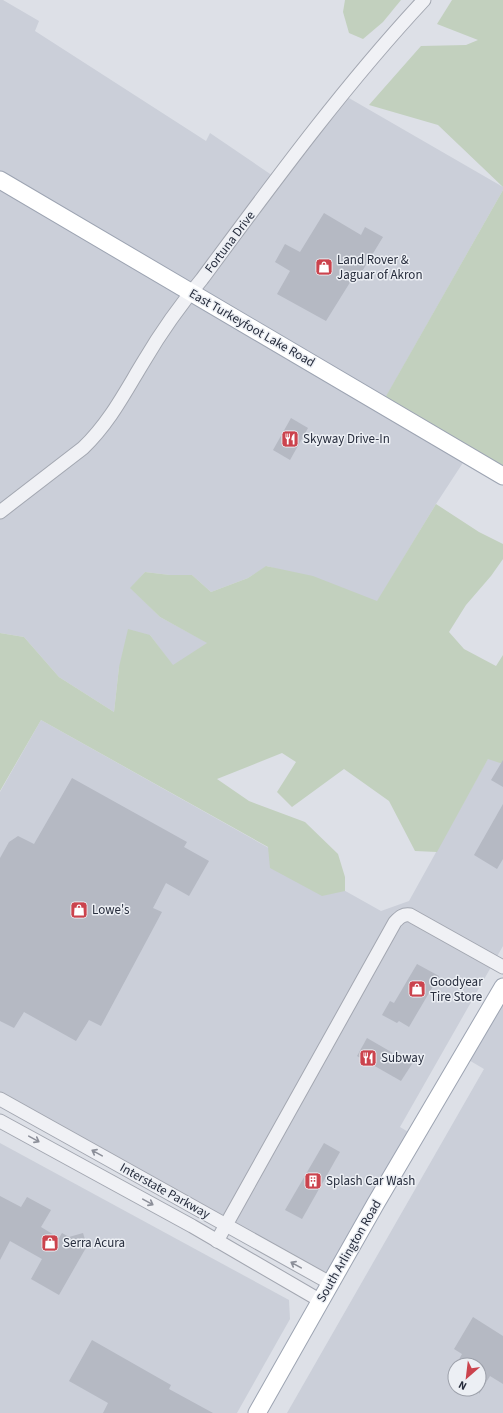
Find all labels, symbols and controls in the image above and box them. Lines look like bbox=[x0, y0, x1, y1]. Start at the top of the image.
street label: Fortuna Drive bbox=[201, 207, 259, 277]
place label: Land Rover & Jaguar of Akron bbox=[337, 251, 423, 284]
shop icon: Land Rover & Jaguar of Akron bbox=[314, 257, 334, 277]
street label: East Turkeyfoot Lake Road bbox=[186, 284, 318, 372]
restaurant icon: Skyway Drive-In bbox=[280, 429, 300, 449]
place label: Skyway Drive-In bbox=[303, 430, 390, 448]
shop icon: Lowe's bbox=[69, 900, 89, 920]
place label: Lowe's bbox=[92, 901, 130, 919]
place label: Goodyear Tire Store bbox=[430, 973, 483, 1006]
shop icon: Goodyear Tire Store bbox=[407, 979, 427, 999]
restaurant icon: Subway bbox=[358, 1048, 378, 1068]
place label: Subway bbox=[381, 1049, 424, 1067]
one-way arrow bbox=[28, 1136, 40, 1144]
one-way arrow bbox=[91, 1149, 103, 1157]
street label: Interstate Parkway bbox=[117, 1159, 213, 1223]
building icon: Splash Car Wash bbox=[303, 1171, 323, 1191]
place label: Splash Car Wash bbox=[326, 1172, 415, 1190]
street label: South Arlington Road bbox=[312, 1196, 386, 1306]
one-way arrow bbox=[142, 1199, 154, 1206]
shop icon: Serra Acura bbox=[40, 1233, 60, 1253]
place label: Serra Acura bbox=[63, 1234, 125, 1252]
one-way arrow bbox=[290, 1260, 302, 1268]
north arrow bbox=[447, 1357, 487, 1397]
text: N bbox=[456, 1377, 469, 1394]

